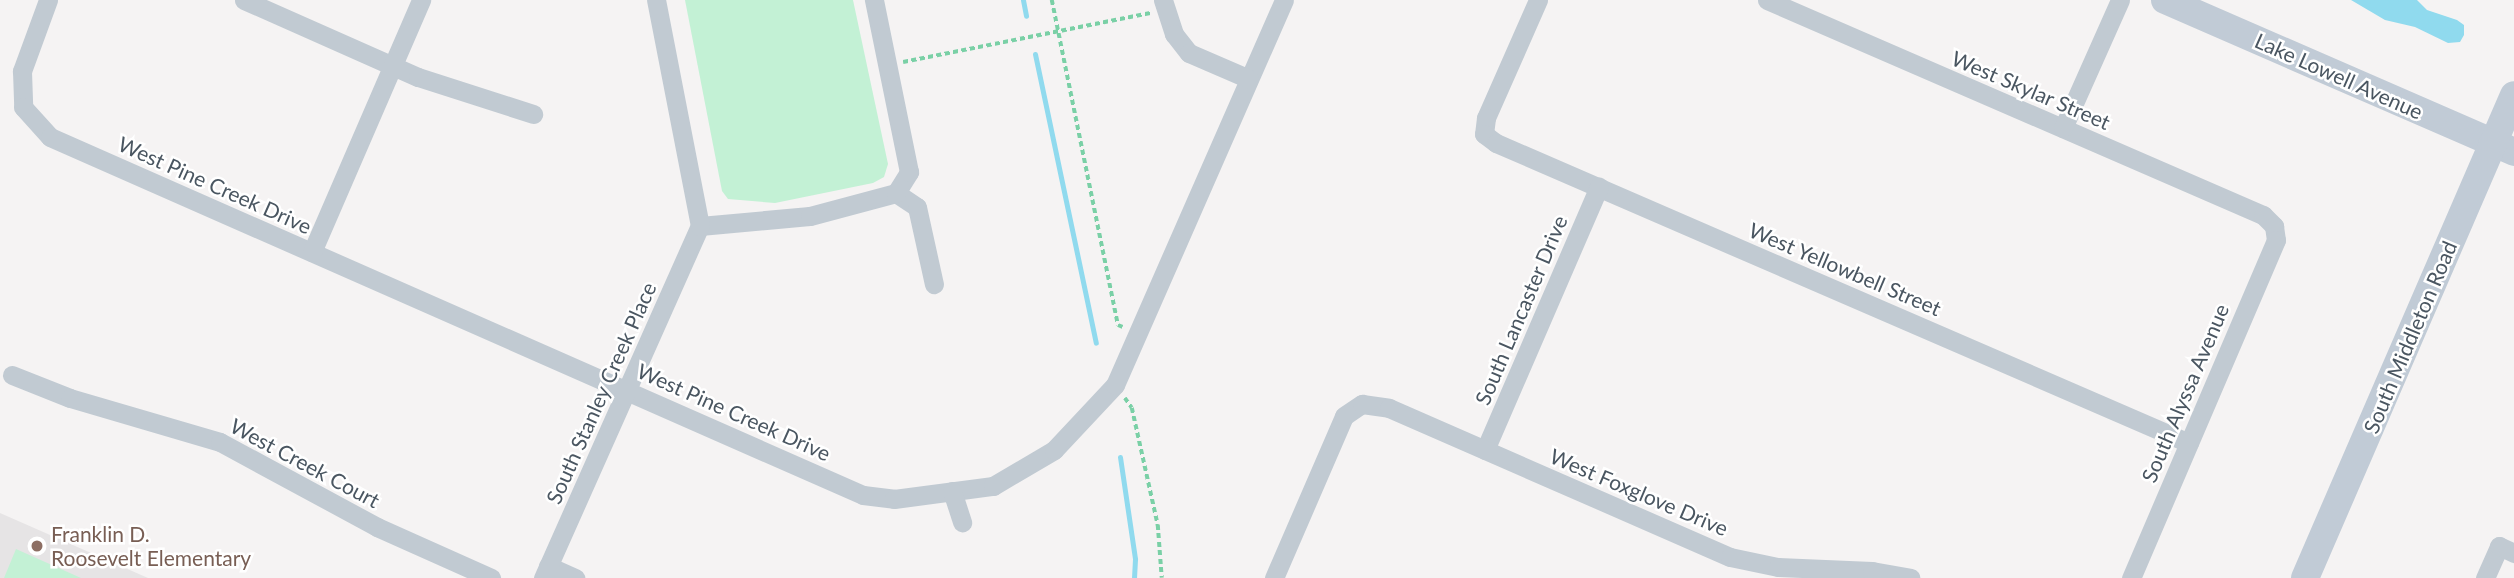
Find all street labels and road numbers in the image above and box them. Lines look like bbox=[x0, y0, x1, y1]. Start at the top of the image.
street label: Lake Lowell Avenue bbox=[2251, 28, 2427, 124]
street label: West Skylar Street bbox=[1948, 45, 2114, 135]
street label: West Pine Creek Drive bbox=[114, 131, 316, 239]
street label: South Lancaster Drive bbox=[1470, 211, 1572, 409]
street label: West Yellowbell Street bbox=[1745, 217, 1945, 321]
street label: South Middleton Road bbox=[2358, 237, 2462, 437]
street label: South Stanley Creek Place bbox=[541, 278, 661, 508]
street label: South Alyssa Avenue bbox=[2136, 299, 2234, 487]
street label: West Pine Creek Drive bbox=[633, 358, 835, 466]
street label: West Creek Court bbox=[226, 413, 384, 513]
street label: West Foxglove Drive bbox=[1546, 443, 1732, 541]

